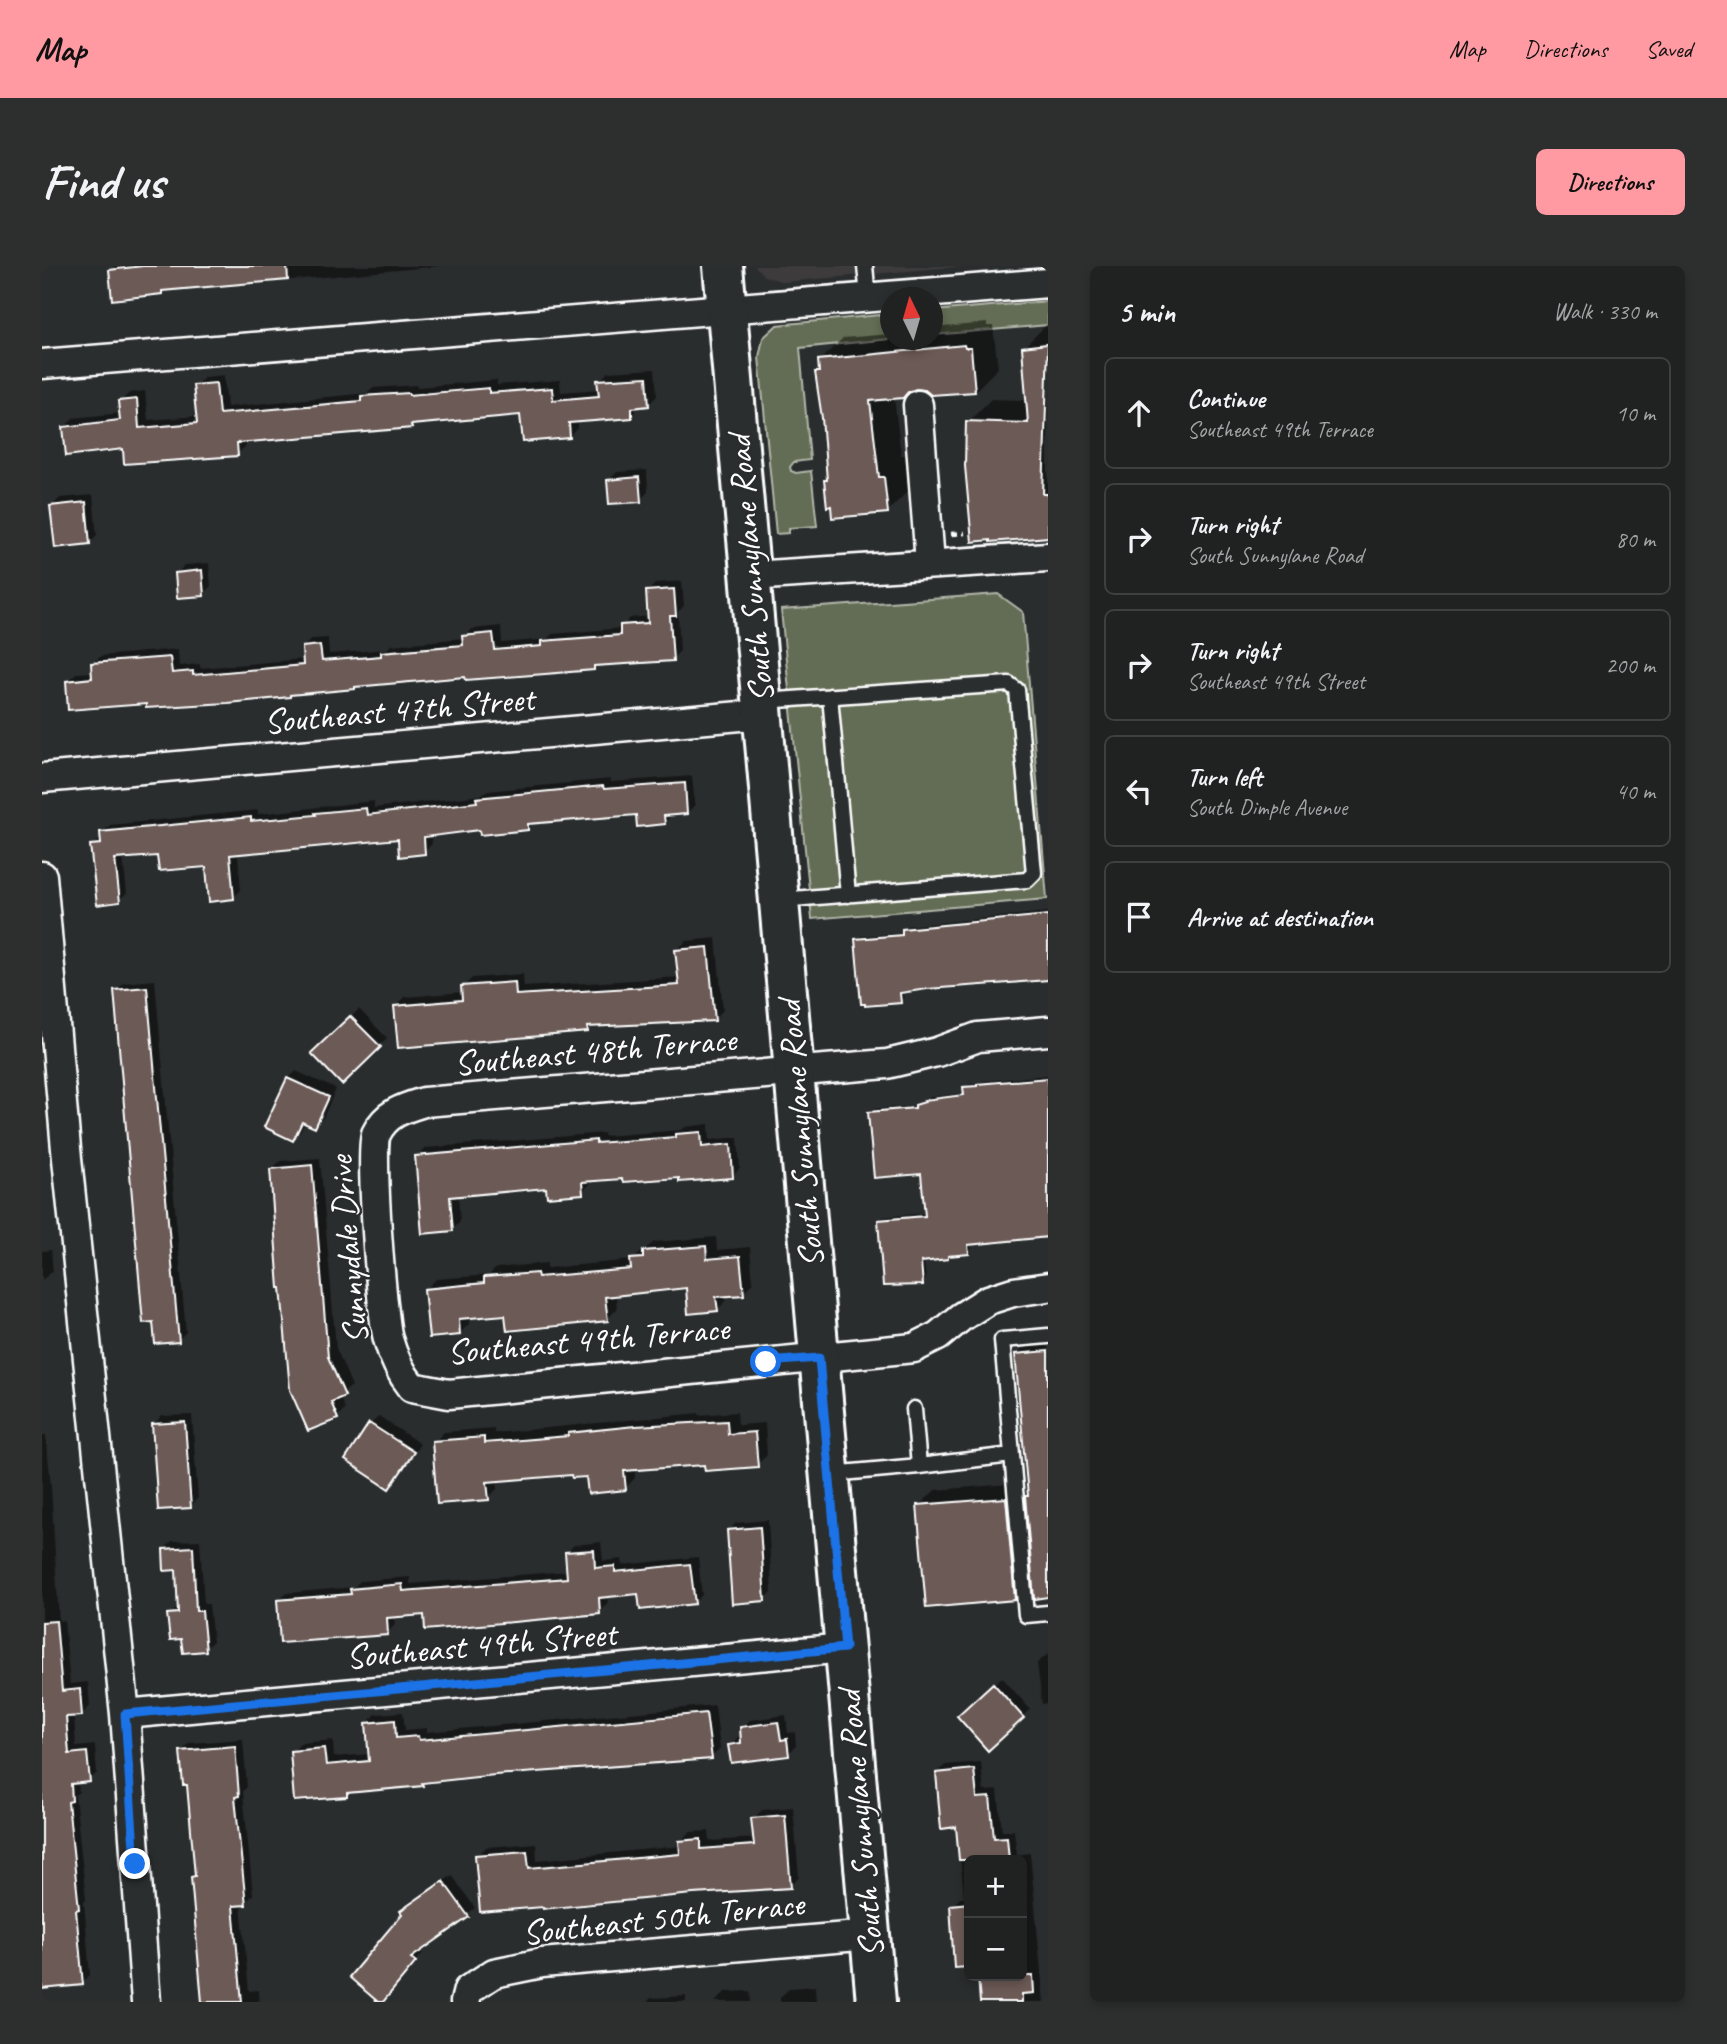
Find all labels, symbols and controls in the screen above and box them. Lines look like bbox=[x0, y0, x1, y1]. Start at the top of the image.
text: Map bbox=[35, 28, 86, 70]
text: Map bbox=[1449, 34, 1486, 64]
text: Directions bbox=[1524, 34, 1607, 64]
text: Saved bbox=[1645, 34, 1692, 64]
button: Directions bbox=[1536, 149, 1685, 215]
text: Find us bbox=[42, 151, 164, 213]
north arrow bbox=[880, 287, 943, 350]
text: 5 min bbox=[1118, 293, 1175, 331]
text: Walk · 330 m bbox=[1553, 297, 1657, 326]
text: Continue bbox=[1187, 382, 1265, 415]
icon: ahead bbox=[1120, 394, 1158, 432]
text: 10 m bbox=[1616, 399, 1655, 428]
text: Southeast 49th Terrace bbox=[1187, 415, 1373, 444]
street label: South Sunnylane Road bbox=[715, 428, 784, 704]
text: Turn right bbox=[1187, 508, 1278, 541]
icon: right bbox=[1120, 520, 1158, 558]
text: 80 m bbox=[1616, 525, 1655, 554]
text: South Sunnylane Road bbox=[1187, 541, 1363, 570]
text: Turn right bbox=[1187, 634, 1278, 667]
icon: right bbox=[1120, 646, 1158, 684]
text: 200 m bbox=[1606, 651, 1655, 680]
text: Southeast 49th Street bbox=[1187, 667, 1365, 696]
street label: Southeast 47th Street bbox=[262, 675, 539, 744]
text: Turn left bbox=[1187, 760, 1262, 793]
icon: left bbox=[1120, 772, 1158, 810]
text: 40 m bbox=[1616, 777, 1655, 806]
text: South Dimple Avenue bbox=[1187, 793, 1347, 822]
icon: arrive bbox=[1120, 898, 1158, 936]
text: Arrive at destination bbox=[1187, 901, 1373, 934]
street label: South Sunnylane Road bbox=[765, 993, 834, 1269]
street label: Southeast 48th Terrace bbox=[452, 1016, 740, 1086]
street label: Sunnydale Drive bbox=[317, 1151, 379, 1346]
street label: Southeast 49th Terrace bbox=[445, 1305, 733, 1375]
route start bbox=[750, 1346, 781, 1377]
street label: Southeast 49th Street bbox=[344, 1610, 621, 1679]
street label: South Sunnylane Road bbox=[825, 1683, 894, 1959]
route end bbox=[119, 1848, 150, 1879]
map controls bbox=[964, 1855, 1027, 1981]
button: + bbox=[964, 1855, 1027, 1918]
street label: Southeast 50th Terrace bbox=[520, 1881, 809, 1955]
button: − bbox=[964, 1918, 1027, 1981]

